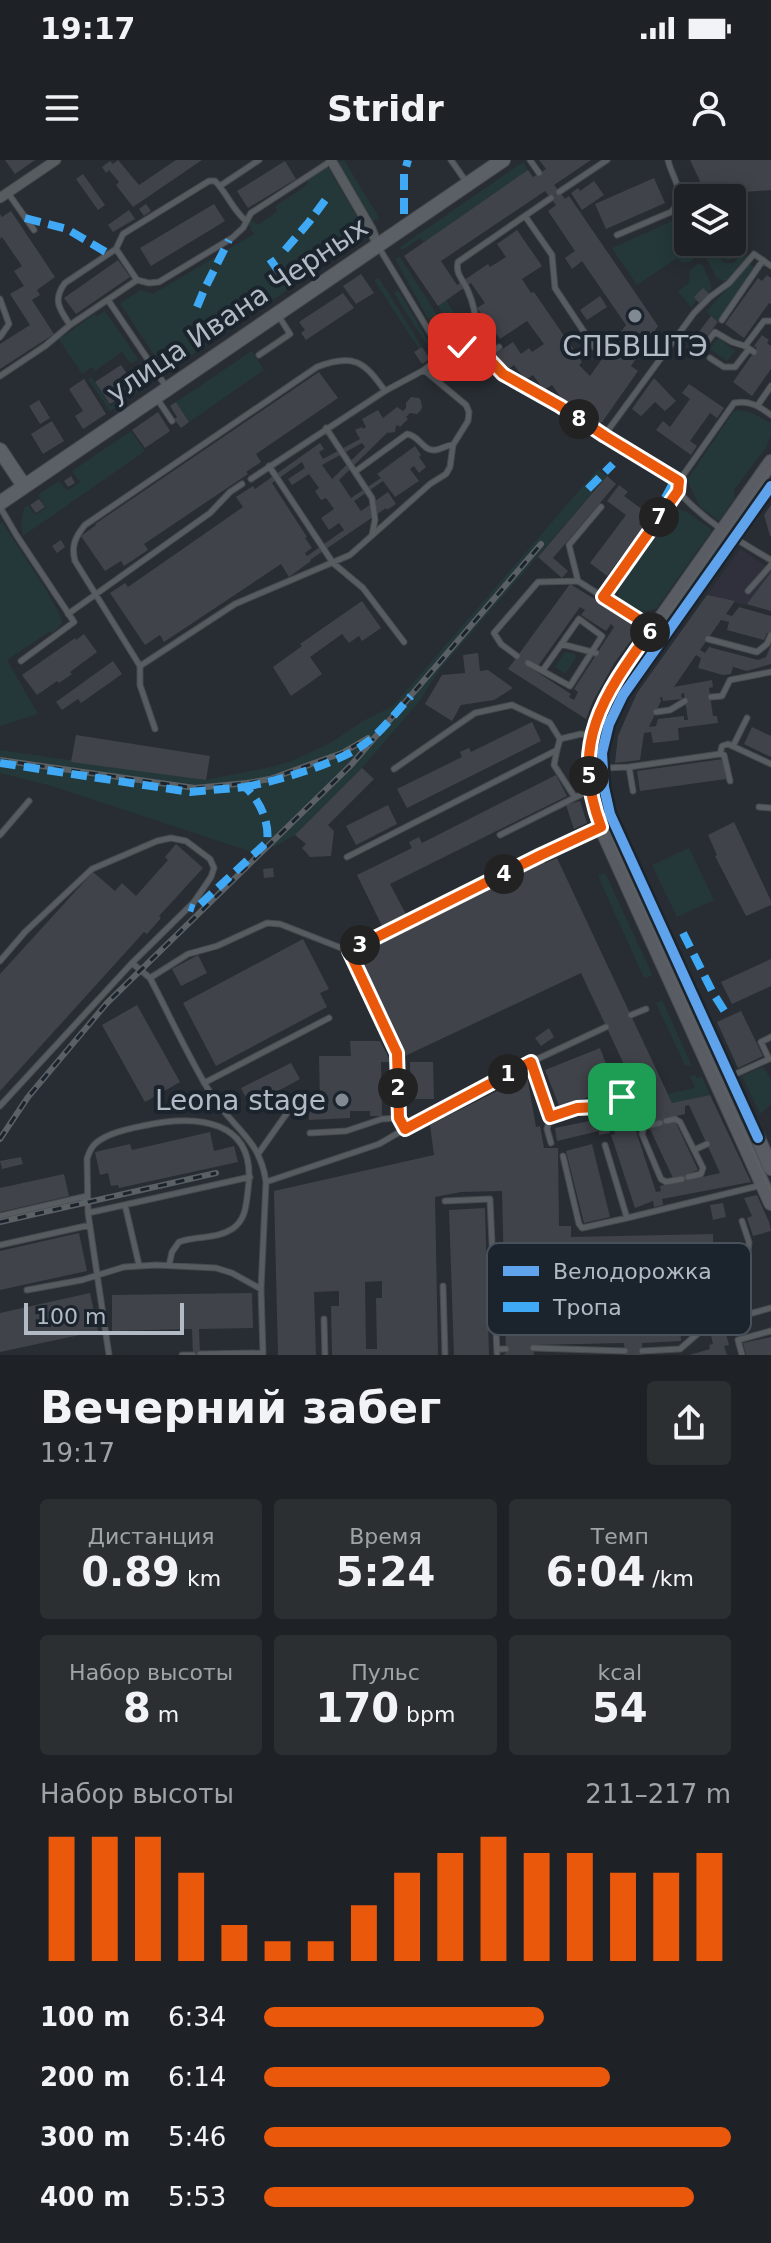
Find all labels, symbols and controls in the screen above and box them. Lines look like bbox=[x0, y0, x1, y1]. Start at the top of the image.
text: 19:17 bbox=[40, 11, 136, 46]
icon: menu bbox=[40, 86, 84, 130]
icon: person bbox=[687, 86, 731, 130]
text: Stridr bbox=[327, 88, 444, 129]
map controls bbox=[674, 184, 746, 256]
button: layers bbox=[674, 184, 746, 256]
street label: улица Ивана Черных bbox=[100, 210, 374, 410]
marker: СПБВШТЭ bbox=[626, 307, 644, 325]
pin bbox=[428, 313, 496, 381]
icon: check bbox=[440, 325, 484, 369]
place label: СПБВШТЭ bbox=[562, 330, 708, 363]
pin: 8 bbox=[559, 399, 599, 439]
text: 8 bbox=[571, 406, 587, 431]
pin: 7 bbox=[639, 497, 679, 537]
text: 7 bbox=[651, 504, 667, 529]
pin: 6 bbox=[630, 612, 670, 652]
text: 6 bbox=[642, 619, 658, 644]
pin: 5 bbox=[569, 756, 609, 796]
text: 5 bbox=[581, 763, 597, 788]
pin: 4 bbox=[484, 854, 524, 894]
text: 4 bbox=[496, 861, 512, 886]
pin: 3 bbox=[340, 925, 380, 965]
text: 3 bbox=[352, 932, 368, 957]
pin: 1 bbox=[488, 1054, 528, 1094]
text: 1 bbox=[500, 1061, 516, 1086]
pin bbox=[588, 1063, 656, 1131]
pin: 2 bbox=[378, 1068, 418, 1108]
text: 2 bbox=[390, 1075, 406, 1100]
icon: arrive bbox=[600, 1075, 644, 1119]
place label: Leona stage bbox=[155, 1084, 326, 1117]
marker: Leona stage bbox=[333, 1091, 351, 1109]
legend bbox=[487, 1243, 751, 1335]
text: Велодорожка bbox=[553, 1259, 712, 1284]
text: Тропа bbox=[552, 1295, 622, 1320]
scale bar bbox=[24, 1299, 184, 1335]
text: 100 m bbox=[36, 1304, 106, 1329]
button: share bbox=[647, 1381, 731, 1465]
text: Вечерний забег bbox=[40, 1382, 441, 1433]
text: 19:17 bbox=[40, 1438, 115, 1468]
text: Дистанция bbox=[88, 1524, 215, 1549]
text: Время bbox=[349, 1524, 422, 1549]
text: Темп bbox=[591, 1524, 649, 1549]
text: 0.89 bbox=[81, 1549, 180, 1595]
text: 5:24 bbox=[336, 1549, 435, 1595]
text: 6:04 bbox=[546, 1549, 645, 1595]
text: km bbox=[180, 1566, 221, 1591]
text: /km bbox=[645, 1566, 694, 1591]
text: Набор высоты bbox=[69, 1660, 233, 1685]
text: Пульс bbox=[351, 1660, 420, 1685]
text: kcal bbox=[598, 1660, 642, 1685]
text: 8 bbox=[123, 1685, 151, 1731]
text: 170 bbox=[316, 1685, 399, 1731]
text: 54 bbox=[592, 1685, 648, 1731]
text: m bbox=[151, 1702, 179, 1727]
text: bpm bbox=[399, 1702, 455, 1727]
text: Набор высоты bbox=[40, 1779, 234, 1809]
text: 211–217 m bbox=[585, 1779, 731, 1809]
text: 100 m bbox=[40, 2002, 130, 2032]
text: 6:34 bbox=[168, 2002, 226, 2032]
text: 200 m bbox=[40, 2062, 130, 2092]
text: 6:14 bbox=[168, 2062, 226, 2092]
text: 300 m bbox=[40, 2122, 130, 2152]
text: 5:46 bbox=[168, 2122, 226, 2152]
text: 400 m bbox=[40, 2182, 130, 2212]
text: 5:53 bbox=[168, 2182, 226, 2212]

